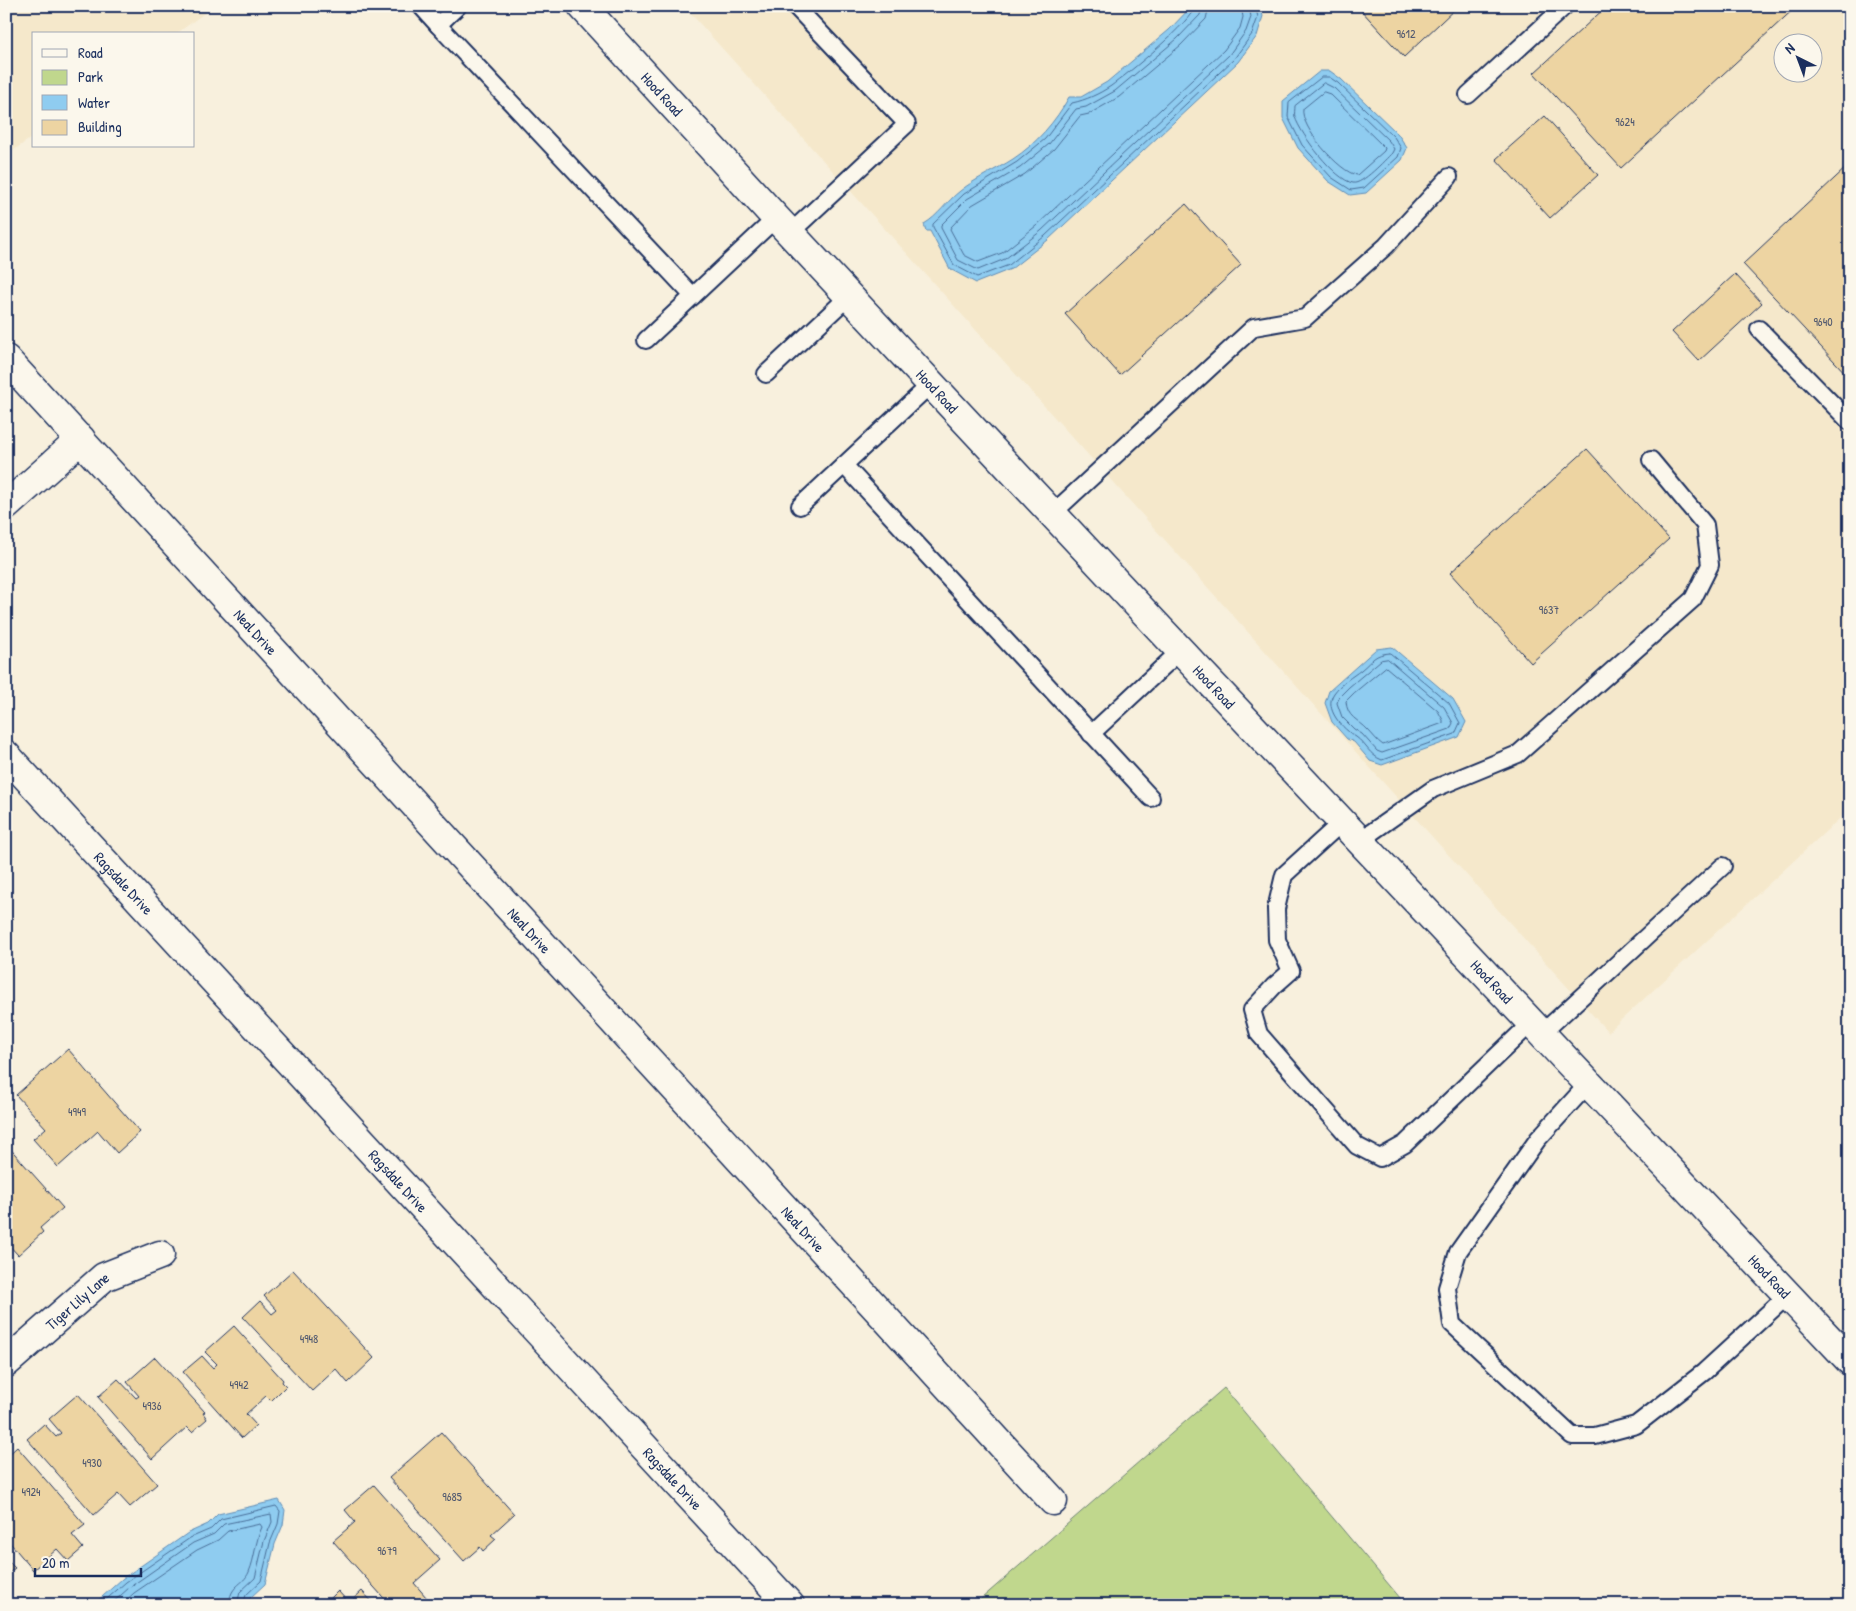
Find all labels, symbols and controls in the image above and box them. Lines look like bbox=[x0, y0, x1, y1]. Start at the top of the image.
house number: 9612 bbox=[1396, 25, 1416, 42]
legend bbox=[32, 32, 195, 148]
north arrow bbox=[1774, 32, 1824, 82]
text: N bbox=[1780, 38, 1798, 58]
text: Road bbox=[78, 42, 103, 63]
text: Park bbox=[78, 66, 103, 87]
street label: Hood Road bbox=[637, 67, 688, 121]
text: Water bbox=[78, 92, 110, 113]
house number: 9624 bbox=[1615, 113, 1635, 130]
text: Building bbox=[78, 116, 122, 137]
house number: 9640 bbox=[1813, 313, 1833, 330]
street label: Hood Road bbox=[912, 364, 963, 418]
house number: 9637 bbox=[1539, 601, 1559, 618]
street label: Neal Drive bbox=[230, 604, 283, 659]
street label: Hood Road bbox=[1189, 660, 1240, 713]
street label: Ragsdale Drive bbox=[90, 847, 158, 919]
street label: Neal Drive bbox=[503, 903, 556, 958]
street label: Hood Road bbox=[1466, 955, 1518, 1008]
house number: 4949 bbox=[68, 1103, 86, 1120]
street label: Ragsdale Drive bbox=[364, 1145, 433, 1217]
street label: Neal Drive bbox=[777, 1201, 830, 1256]
street label: Hood Road bbox=[1744, 1250, 1796, 1303]
street label: Tiger Lily Lane bbox=[41, 1266, 112, 1334]
house number: 4948 bbox=[300, 1330, 318, 1347]
house number: 4942 bbox=[229, 1376, 249, 1393]
house number: 4936 bbox=[142, 1397, 162, 1414]
street label: Ragsdale Drive bbox=[639, 1442, 708, 1514]
house number: 4930 bbox=[82, 1454, 102, 1471]
house number: 4924 bbox=[21, 1483, 41, 1500]
house number: 9685 bbox=[442, 1488, 462, 1505]
house number: 9679 bbox=[377, 1542, 397, 1559]
scale bar bbox=[35, 1546, 141, 1578]
text: 20 m bbox=[42, 1552, 69, 1573]

